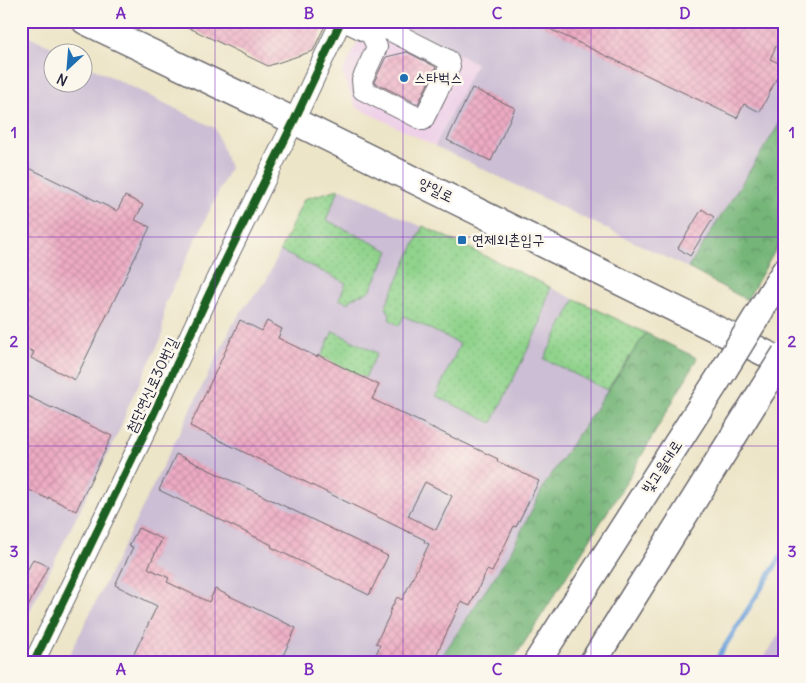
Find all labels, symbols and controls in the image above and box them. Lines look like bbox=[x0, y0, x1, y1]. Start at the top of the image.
text: A bbox=[116, 3, 126, 23]
text: B bbox=[304, 3, 315, 23]
text: C bbox=[492, 3, 503, 23]
text: D bbox=[679, 3, 691, 23]
north arrow bbox=[42, 42, 92, 92]
place label: 스타벅스 bbox=[414, 68, 462, 87]
text: N bbox=[54, 69, 71, 90]
marker: 스타벅스 bbox=[398, 72, 410, 84]
text: 1 bbox=[11, 122, 17, 142]
text: 1 bbox=[789, 122, 795, 142]
street label: 양일로 bbox=[416, 173, 457, 206]
place label: 연제외촌입구 bbox=[472, 230, 544, 249]
marker: 연제외촌입구 bbox=[456, 234, 468, 246]
text: 2 bbox=[10, 331, 19, 351]
text: 2 bbox=[788, 331, 797, 351]
street label: 첨단연신로30번길 bbox=[121, 334, 182, 435]
street label: 빛고을대로 bbox=[637, 436, 686, 497]
text: 3 bbox=[9, 541, 19, 561]
text: 3 bbox=[787, 541, 797, 561]
text: A bbox=[116, 659, 126, 679]
text: B bbox=[304, 659, 315, 679]
text: C bbox=[492, 659, 503, 679]
text: D bbox=[679, 659, 691, 679]

